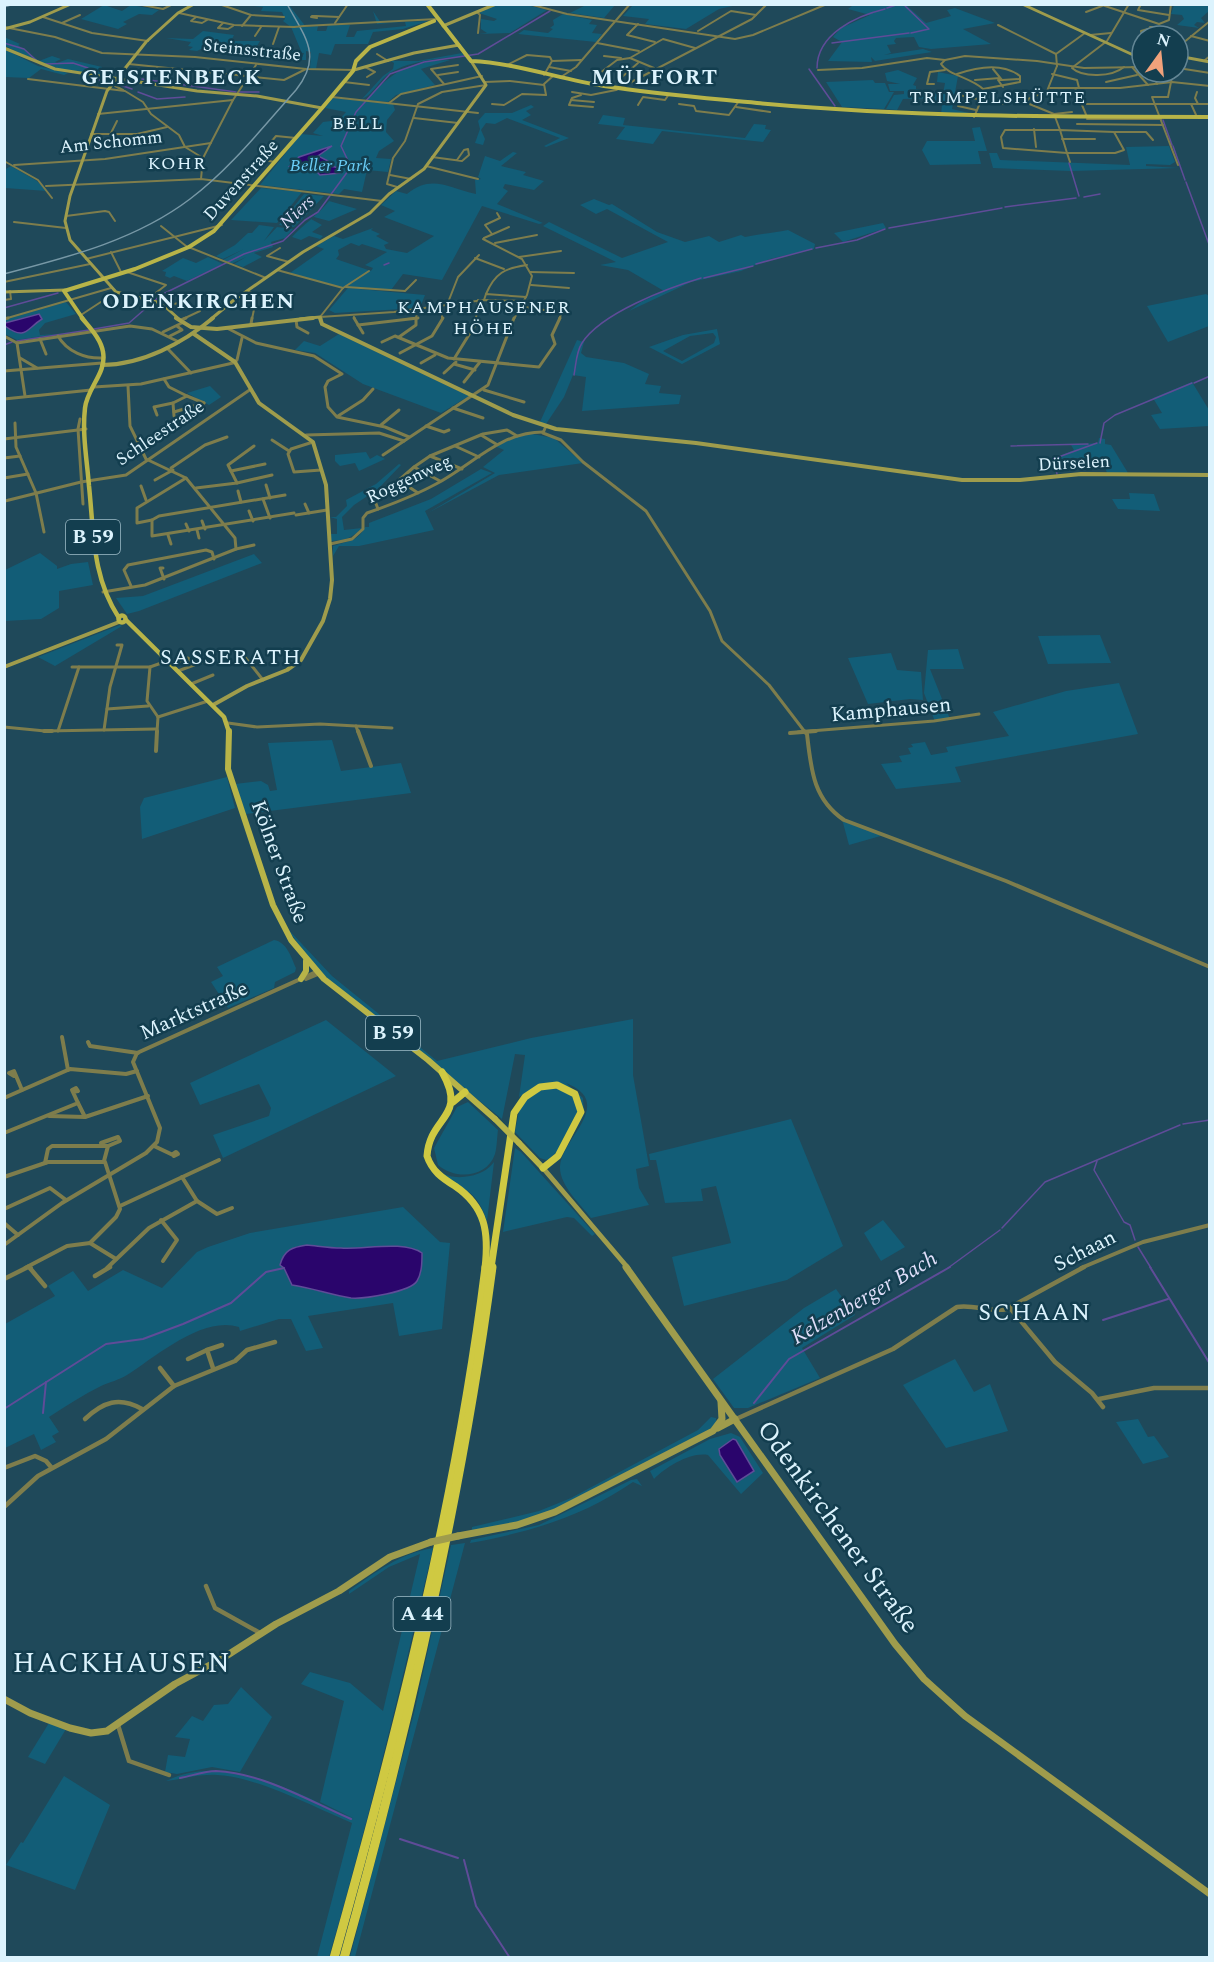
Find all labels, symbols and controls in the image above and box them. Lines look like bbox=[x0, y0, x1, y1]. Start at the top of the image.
north arrow bbox=[1130, 24, 1190, 84]
text: N bbox=[1154, 27, 1173, 54]
street label: Steinsstraße bbox=[202, 31, 302, 69]
district label: GEISTENBECK bbox=[81, 61, 263, 94]
district label: MÜLFORT bbox=[591, 61, 719, 94]
district label: TRIMPELSHÜTTE bbox=[909, 84, 1087, 111]
district label: BELL bbox=[332, 110, 384, 137]
street label: Am Schomm bbox=[58, 123, 164, 161]
street label: Duvenstraße bbox=[197, 133, 285, 227]
district label: KOHR bbox=[147, 150, 207, 177]
park label: Beller Park bbox=[289, 152, 371, 179]
water label: Niers bbox=[273, 188, 321, 235]
district label: ODENKIRCHEN bbox=[102, 285, 296, 318]
district label: KAMPHAUSENER HÖHE bbox=[397, 294, 571, 342]
street label: Schleestraße bbox=[110, 393, 210, 473]
street label: Roggenweg bbox=[362, 447, 456, 511]
street label: Dürselen bbox=[1037, 448, 1111, 478]
road number: B 59 bbox=[66, 520, 120, 554]
district label: SASSERATH bbox=[160, 641, 302, 674]
street label: Kamphausen bbox=[830, 689, 952, 731]
street label: Kölner Straße bbox=[242, 796, 316, 928]
street label: Marktstraße bbox=[135, 973, 253, 1049]
road number: B 59 bbox=[366, 1016, 420, 1050]
street label: Schaan bbox=[1048, 1222, 1122, 1280]
water label: Kelzenberger Bach bbox=[784, 1243, 944, 1353]
district label: SCHAAN bbox=[978, 1295, 1092, 1331]
street label: Odenkirchener Straße bbox=[747, 1412, 929, 1642]
road number: A 44 bbox=[394, 1597, 450, 1631]
district label: HACKHAUSEN bbox=[12, 1642, 232, 1685]

